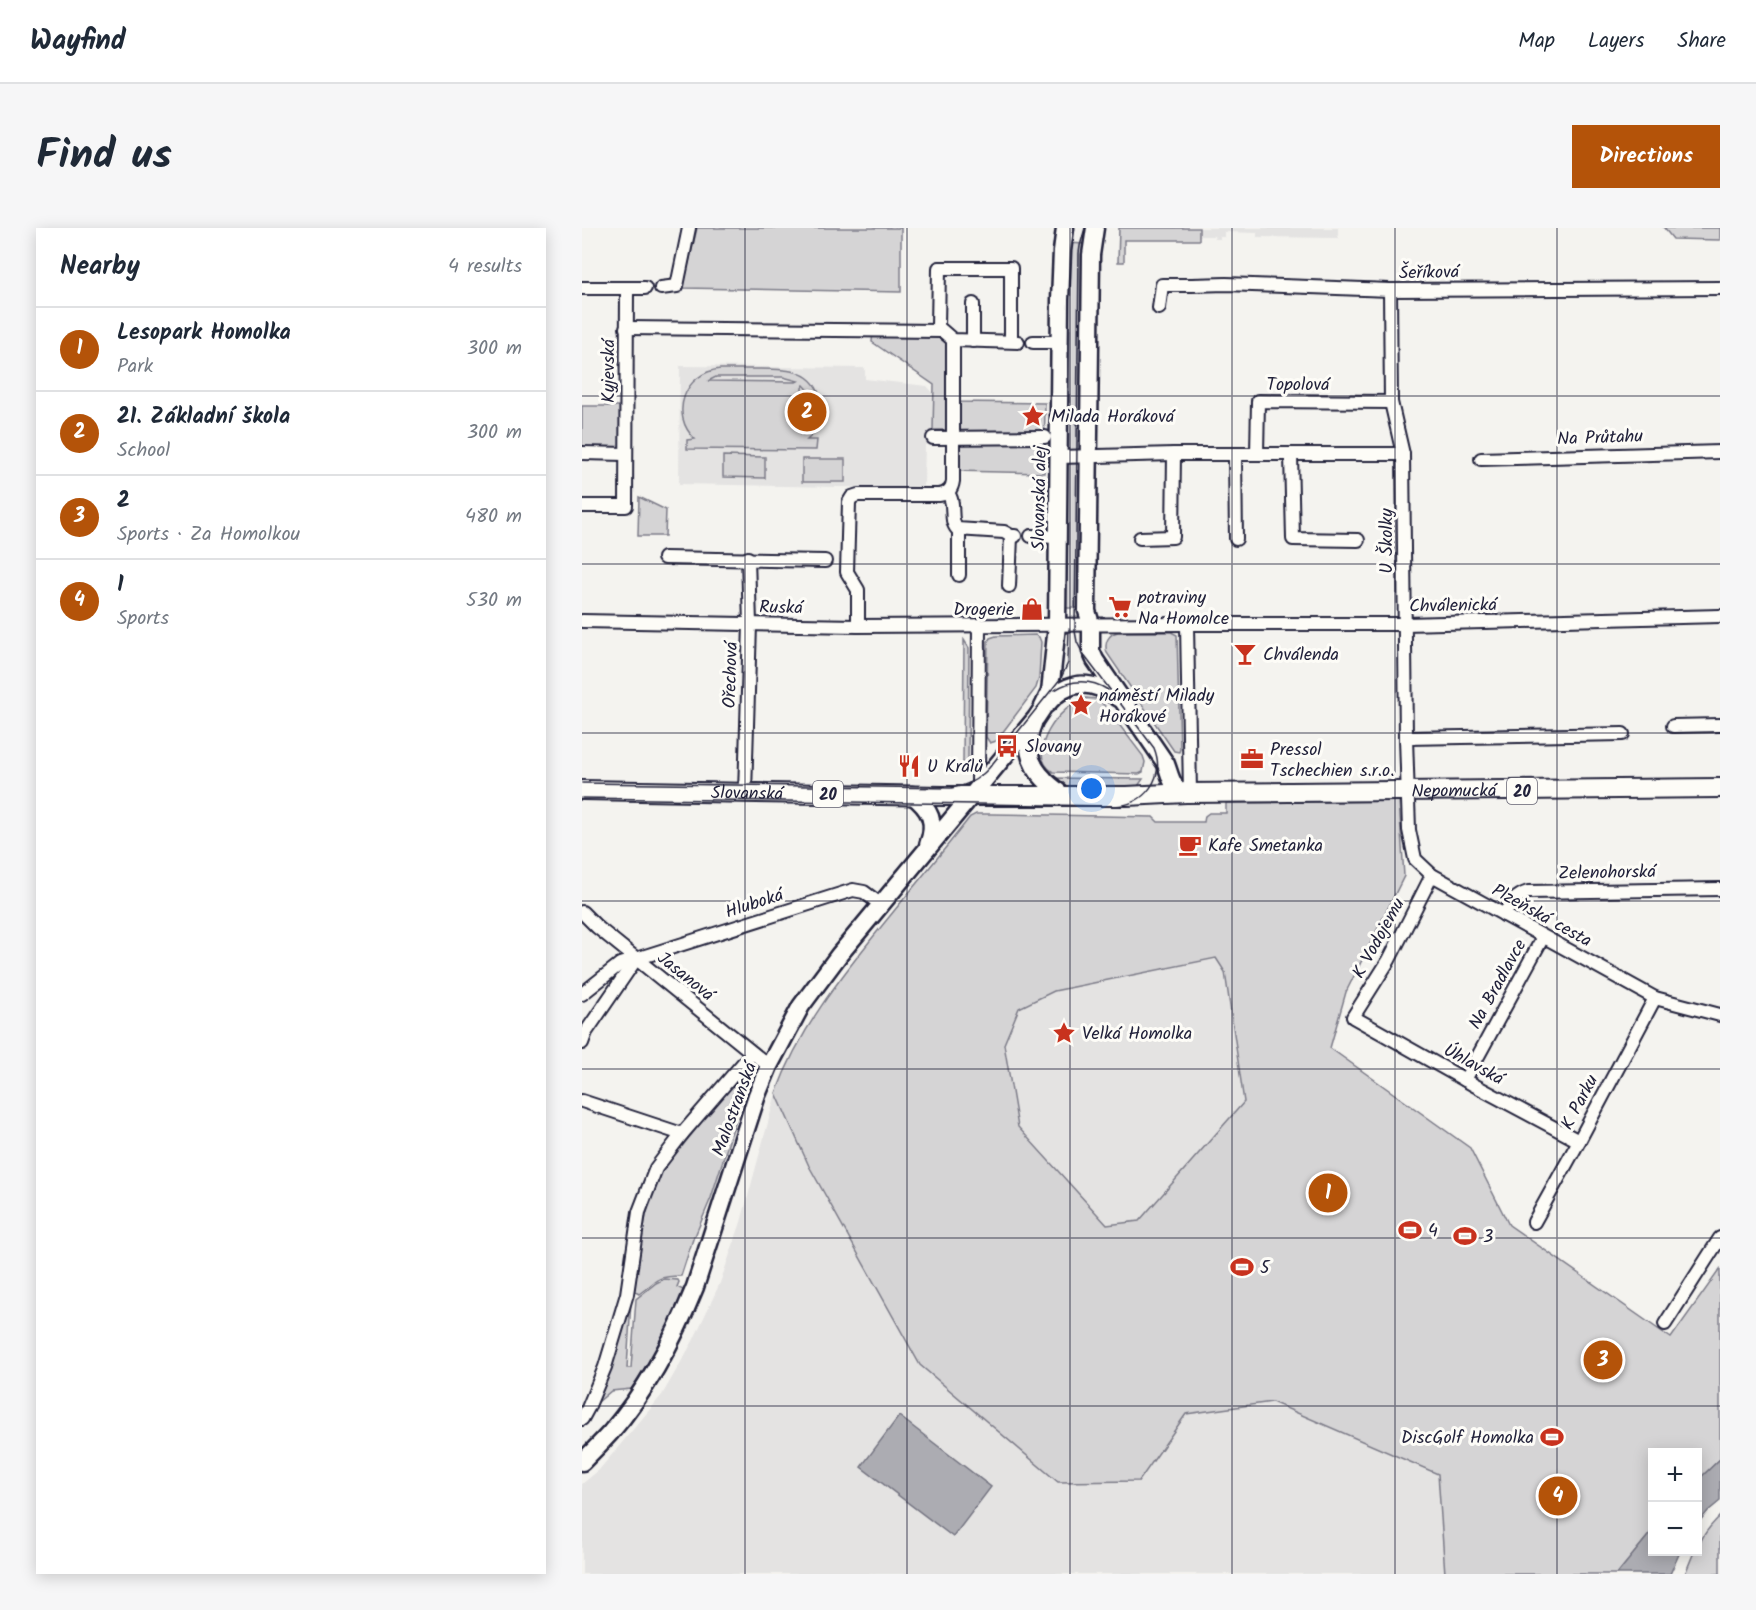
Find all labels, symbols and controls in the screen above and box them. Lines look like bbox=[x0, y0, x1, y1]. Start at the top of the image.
text: Wayfind bbox=[30, 19, 126, 64]
text: Map bbox=[1518, 25, 1555, 58]
text: Layers bbox=[1588, 25, 1644, 58]
text: Share bbox=[1677, 25, 1726, 58]
text: Find us bbox=[36, 123, 172, 190]
button: Directions bbox=[1572, 125, 1720, 188]
text: Nearby bbox=[60, 246, 140, 288]
text: 4 results bbox=[448, 251, 522, 283]
street label: Šeříková bbox=[1399, 258, 1461, 289]
text: Lesopark Homolka bbox=[117, 316, 291, 351]
text: 1 bbox=[76, 333, 83, 365]
text: 300 m bbox=[467, 333, 522, 365]
street label: Kyjevská bbox=[595, 338, 624, 403]
text: Park bbox=[117, 351, 153, 383]
street label: Topolová bbox=[1266, 371, 1331, 400]
pin: 2 bbox=[788, 390, 826, 435]
text: 21. Základní škola bbox=[117, 400, 290, 435]
place icon: Milada Horáková bbox=[1020, 403, 1046, 429]
place label: Milada Horáková bbox=[1051, 403, 1176, 432]
text: 2 bbox=[74, 417, 85, 449]
text: 300 m bbox=[467, 417, 522, 449]
street label: Na Průtahu bbox=[1557, 422, 1644, 454]
text: School bbox=[117, 435, 170, 467]
street label: Slovanská alej bbox=[1025, 444, 1056, 551]
text: 2 bbox=[117, 484, 130, 519]
text: 3 bbox=[74, 501, 85, 533]
text: 480 m bbox=[465, 501, 522, 533]
street label: U Školky bbox=[1373, 508, 1402, 574]
text: Sports · Za Homolkou bbox=[117, 519, 300, 551]
text: 1 bbox=[117, 568, 124, 603]
place label: potraviny Na Homolce bbox=[1137, 584, 1229, 634]
text: 4 bbox=[74, 585, 85, 617]
text: 530 m bbox=[466, 585, 522, 617]
street label: Chválenická bbox=[1409, 591, 1499, 622]
street label: Ruská bbox=[759, 594, 805, 623]
supermarket icon: potraviny Na Homolce bbox=[1107, 594, 1133, 620]
place label: Drogerie bbox=[953, 596, 1014, 625]
shop icon: Drogerie bbox=[1019, 596, 1045, 622]
text: Sports bbox=[117, 603, 169, 635]
street label: Ořechová bbox=[716, 640, 747, 709]
bar icon: Chválenda bbox=[1232, 641, 1258, 667]
place label: Chválenda bbox=[1263, 641, 1339, 670]
place label: náměstí Milady Horákové bbox=[1099, 682, 1215, 732]
place icon: náměstí Milady Horákové bbox=[1068, 692, 1094, 718]
bus stop icon: Slovany bbox=[994, 733, 1020, 759]
place label: Slovany bbox=[1025, 733, 1082, 762]
place label: Pressol Tschechien s.r.o. bbox=[1270, 736, 1395, 786]
office icon: Pressol Tschechien s.r.o. bbox=[1239, 746, 1265, 772]
restaurant icon: U Králů bbox=[896, 753, 922, 779]
place label: U Králů bbox=[927, 753, 983, 782]
your location bbox=[1077, 774, 1106, 803]
street label: Nepomucká bbox=[1411, 777, 1498, 807]
road number: 20 bbox=[1507, 778, 1537, 804]
street label: Slovanská bbox=[710, 779, 785, 809]
road number: 20 bbox=[813, 781, 843, 807]
cafe icon: Kafe Smetanka bbox=[1177, 832, 1203, 858]
place label: Kafe Smetanka bbox=[1208, 832, 1323, 861]
street label: Zelenohorská bbox=[1558, 858, 1658, 889]
street label: Plzeňská cesta bbox=[1486, 877, 1597, 956]
street label: Hluboká bbox=[722, 881, 789, 927]
street label: K Vodojemu bbox=[1345, 893, 1414, 984]
street label: Na Bradlavce bbox=[1462, 934, 1535, 1035]
street label: Jasanová bbox=[650, 945, 721, 1010]
place icon: Velká Homolka bbox=[1051, 1020, 1077, 1046]
place label: Velká Homolka bbox=[1082, 1020, 1192, 1049]
street label: Úhlavská bbox=[1438, 1037, 1510, 1095]
street label: Malostranská bbox=[705, 1057, 766, 1161]
street label: K Parku bbox=[1554, 1069, 1607, 1136]
pin: 1 bbox=[1308, 1170, 1348, 1216]
sports icon: 4 bbox=[1397, 1217, 1423, 1243]
place label: 4 bbox=[1428, 1217, 1438, 1246]
sports icon: 3 bbox=[1452, 1223, 1478, 1249]
place label: 3 bbox=[1483, 1223, 1493, 1252]
sports icon: 5 bbox=[1229, 1254, 1255, 1280]
place label: 5 bbox=[1260, 1254, 1271, 1283]
pin: 3 bbox=[1584, 1338, 1622, 1382]
place label: DiscGolf Homolka bbox=[1401, 1424, 1534, 1453]
sports icon: DiscGolf Homolka bbox=[1539, 1424, 1565, 1450]
map controls bbox=[1648, 1448, 1702, 1556]
button: + bbox=[1648, 1448, 1702, 1502]
pin: 4 bbox=[1538, 1474, 1578, 1518]
button: − bbox=[1648, 1502, 1702, 1556]

